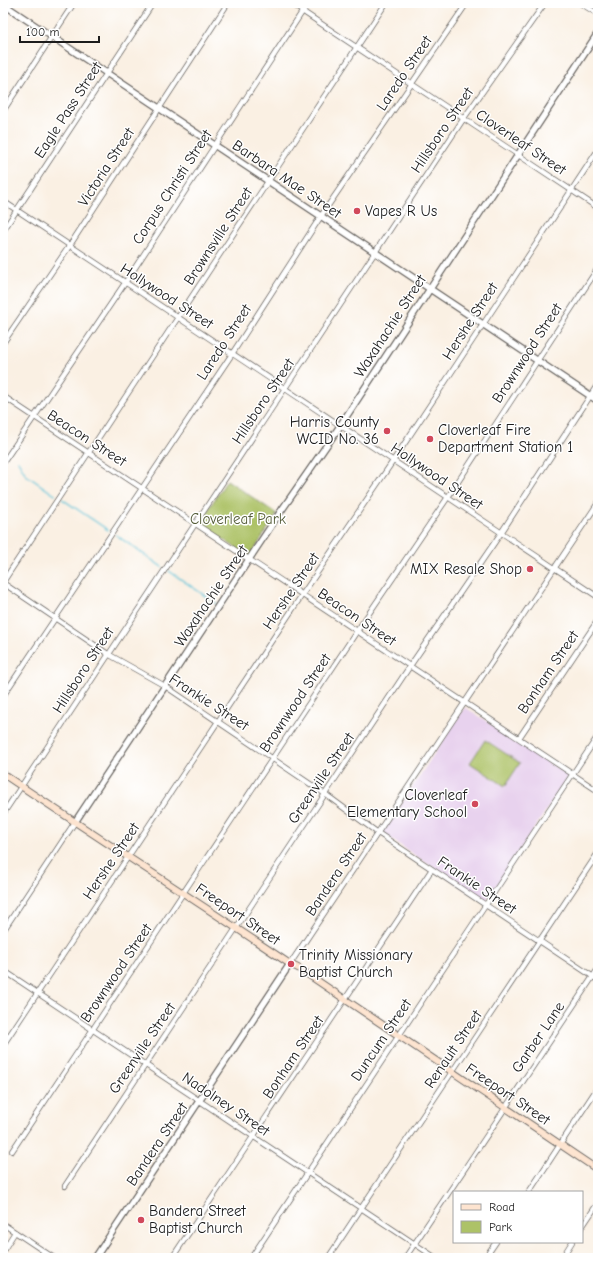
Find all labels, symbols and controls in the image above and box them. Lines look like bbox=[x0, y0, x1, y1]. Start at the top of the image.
scale bar bbox=[20, 18, 99, 44]
text: 100 m bbox=[26, 25, 59, 39]
street label: Laredo Street bbox=[372, 31, 436, 114]
street label: Eagle Pass Street bbox=[30, 58, 106, 161]
street label: Hillsboro Street bbox=[407, 83, 478, 176]
street label: Cloverleaf Street bbox=[472, 105, 570, 179]
street label: Victoria Street bbox=[74, 124, 138, 210]
street label: Corpus Christi Street bbox=[128, 126, 216, 248]
street label: Barbara Mae Street bbox=[229, 136, 346, 223]
street label: Brownsville Street bbox=[180, 183, 257, 288]
place label: Vapes R Us bbox=[365, 202, 437, 220]
marker: Vapes R Us bbox=[352, 206, 362, 216]
street label: Hollywood Street bbox=[117, 259, 217, 333]
street label: Waxahachie Street bbox=[350, 271, 430, 381]
street label: Hershe Street bbox=[438, 278, 502, 363]
street label: Brownwood Street bbox=[488, 299, 566, 406]
street label: Laredo Street bbox=[193, 300, 256, 383]
street label: Hillsboro Street bbox=[228, 354, 299, 447]
street label: Beacon Street bbox=[44, 406, 130, 471]
place label: Harris County WCID No. 36 bbox=[290, 413, 379, 448]
place label: Cloverleaf Fire Department Station 1 bbox=[438, 421, 573, 456]
marker: Harris County WCID No. 36 bbox=[382, 426, 392, 436]
marker: Cloverleaf Fire Department Station 1 bbox=[425, 434, 435, 444]
street label: Hollywood Street bbox=[388, 439, 487, 514]
park label: Cloverleaf Park bbox=[190, 510, 287, 528]
street label: Waxahachie Street bbox=[170, 541, 252, 650]
street label: Hershe Street bbox=[259, 549, 324, 633]
place label: MIX Resale Shop bbox=[410, 560, 522, 578]
marker: MIX Resale Shop bbox=[525, 564, 535, 574]
street label: Beacon Street bbox=[314, 584, 400, 650]
street label: Hillsboro Street bbox=[48, 623, 118, 717]
street label: Bonham Street bbox=[514, 626, 583, 717]
street label: Brownwood Street bbox=[255, 650, 335, 756]
street label: Frankie Street bbox=[166, 670, 253, 735]
street label: Greenville Street bbox=[284, 728, 359, 827]
place label: Cloverleaf Elementary School bbox=[347, 786, 468, 821]
marker: Cloverleaf Elementary School bbox=[470, 799, 480, 809]
street label: Hershe Street bbox=[79, 819, 144, 903]
street label: Bandera Street bbox=[301, 828, 371, 919]
street label: Frankie Street bbox=[434, 852, 520, 918]
street label: Freeport Street bbox=[192, 879, 284, 949]
street label: Brownwood Street bbox=[76, 920, 156, 1026]
place label: Trinity Missionary Baptist Church bbox=[299, 946, 413, 981]
marker: Trinity Missionary Baptist Church bbox=[286, 959, 296, 969]
street label: Duncum Street bbox=[347, 995, 415, 1085]
street label: Greenville Street bbox=[105, 998, 180, 1097]
street label: Garber Lane bbox=[508, 998, 569, 1076]
street label: Renault Street bbox=[420, 1006, 486, 1091]
street label: Bonham Street bbox=[259, 1011, 328, 1102]
street label: Freeport Street bbox=[462, 1059, 554, 1129]
street label: Nadolney Street bbox=[179, 1068, 274, 1140]
street label: Bandera Street bbox=[122, 1098, 192, 1189]
legend bbox=[453, 1191, 583, 1243]
text: Road bbox=[489, 1200, 515, 1214]
place label: Bandera Street Baptist Church bbox=[149, 1202, 246, 1237]
marker: Bandera Street Baptist Church bbox=[136, 1215, 146, 1225]
text: Park bbox=[489, 1220, 512, 1234]

